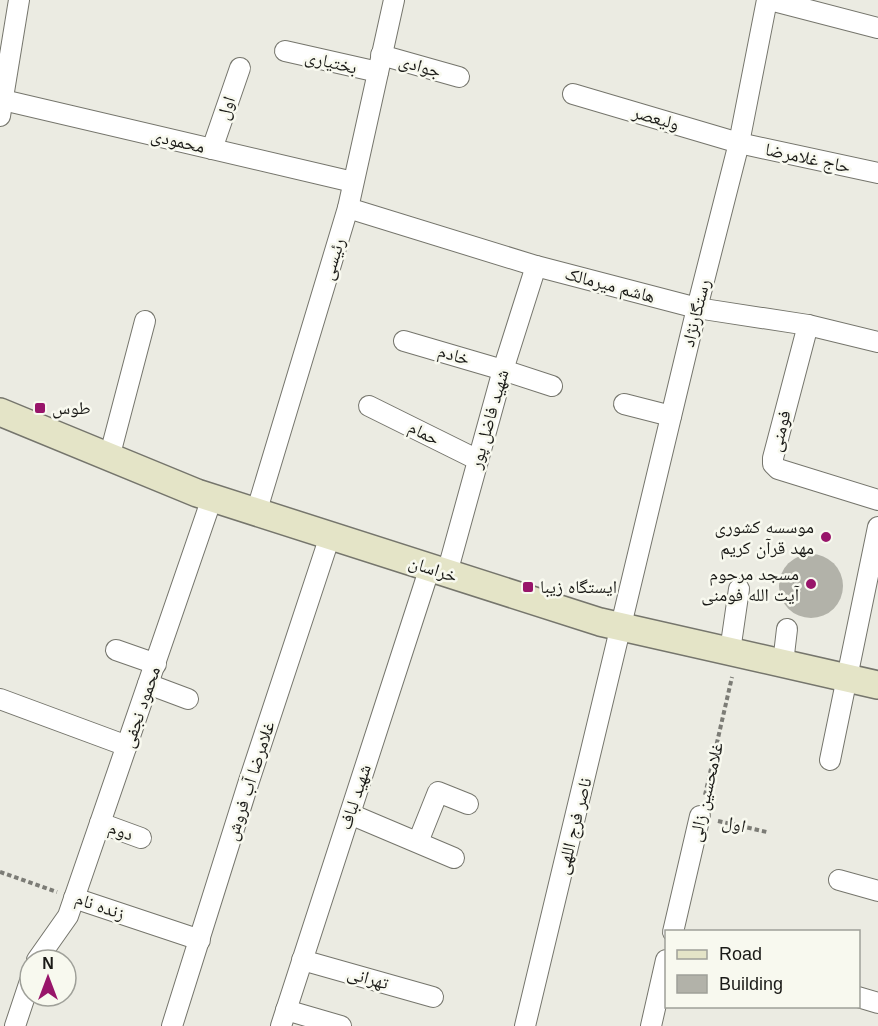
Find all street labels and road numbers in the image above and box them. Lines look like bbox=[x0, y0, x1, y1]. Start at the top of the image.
street label: بختیاری bbox=[303, 46, 359, 79]
street label: جوادی bbox=[396, 50, 443, 82]
street label: اول bbox=[213, 94, 240, 123]
street label: ولیعصر bbox=[629, 102, 682, 134]
street label: محمودی bbox=[149, 125, 207, 158]
street label: حاج غلامرضا bbox=[763, 139, 852, 179]
street label: رئیسی bbox=[317, 236, 350, 283]
street label: هاشم میرمالک bbox=[562, 263, 657, 309]
street label: رستگارنژاد bbox=[678, 277, 714, 349]
street label: خادم bbox=[435, 341, 472, 371]
street label: شهید فاضل پور bbox=[465, 367, 514, 472]
street label: فومنی bbox=[765, 408, 796, 454]
street label: حمام bbox=[404, 417, 443, 451]
street label: خراسان bbox=[406, 552, 460, 587]
street label: محمود نجفی bbox=[118, 664, 165, 751]
street label: غلامرضا آب فروش bbox=[221, 719, 280, 843]
street label: غلامحسین زالی bbox=[685, 740, 728, 844]
street label: شهید لباف bbox=[335, 762, 375, 832]
street label: ناصر فرج اللهی bbox=[552, 776, 598, 877]
street label: اول bbox=[720, 812, 748, 837]
street label: دوم bbox=[105, 817, 136, 846]
street label: زنده نام bbox=[72, 888, 127, 926]
street label: تهرانی bbox=[345, 963, 391, 994]

